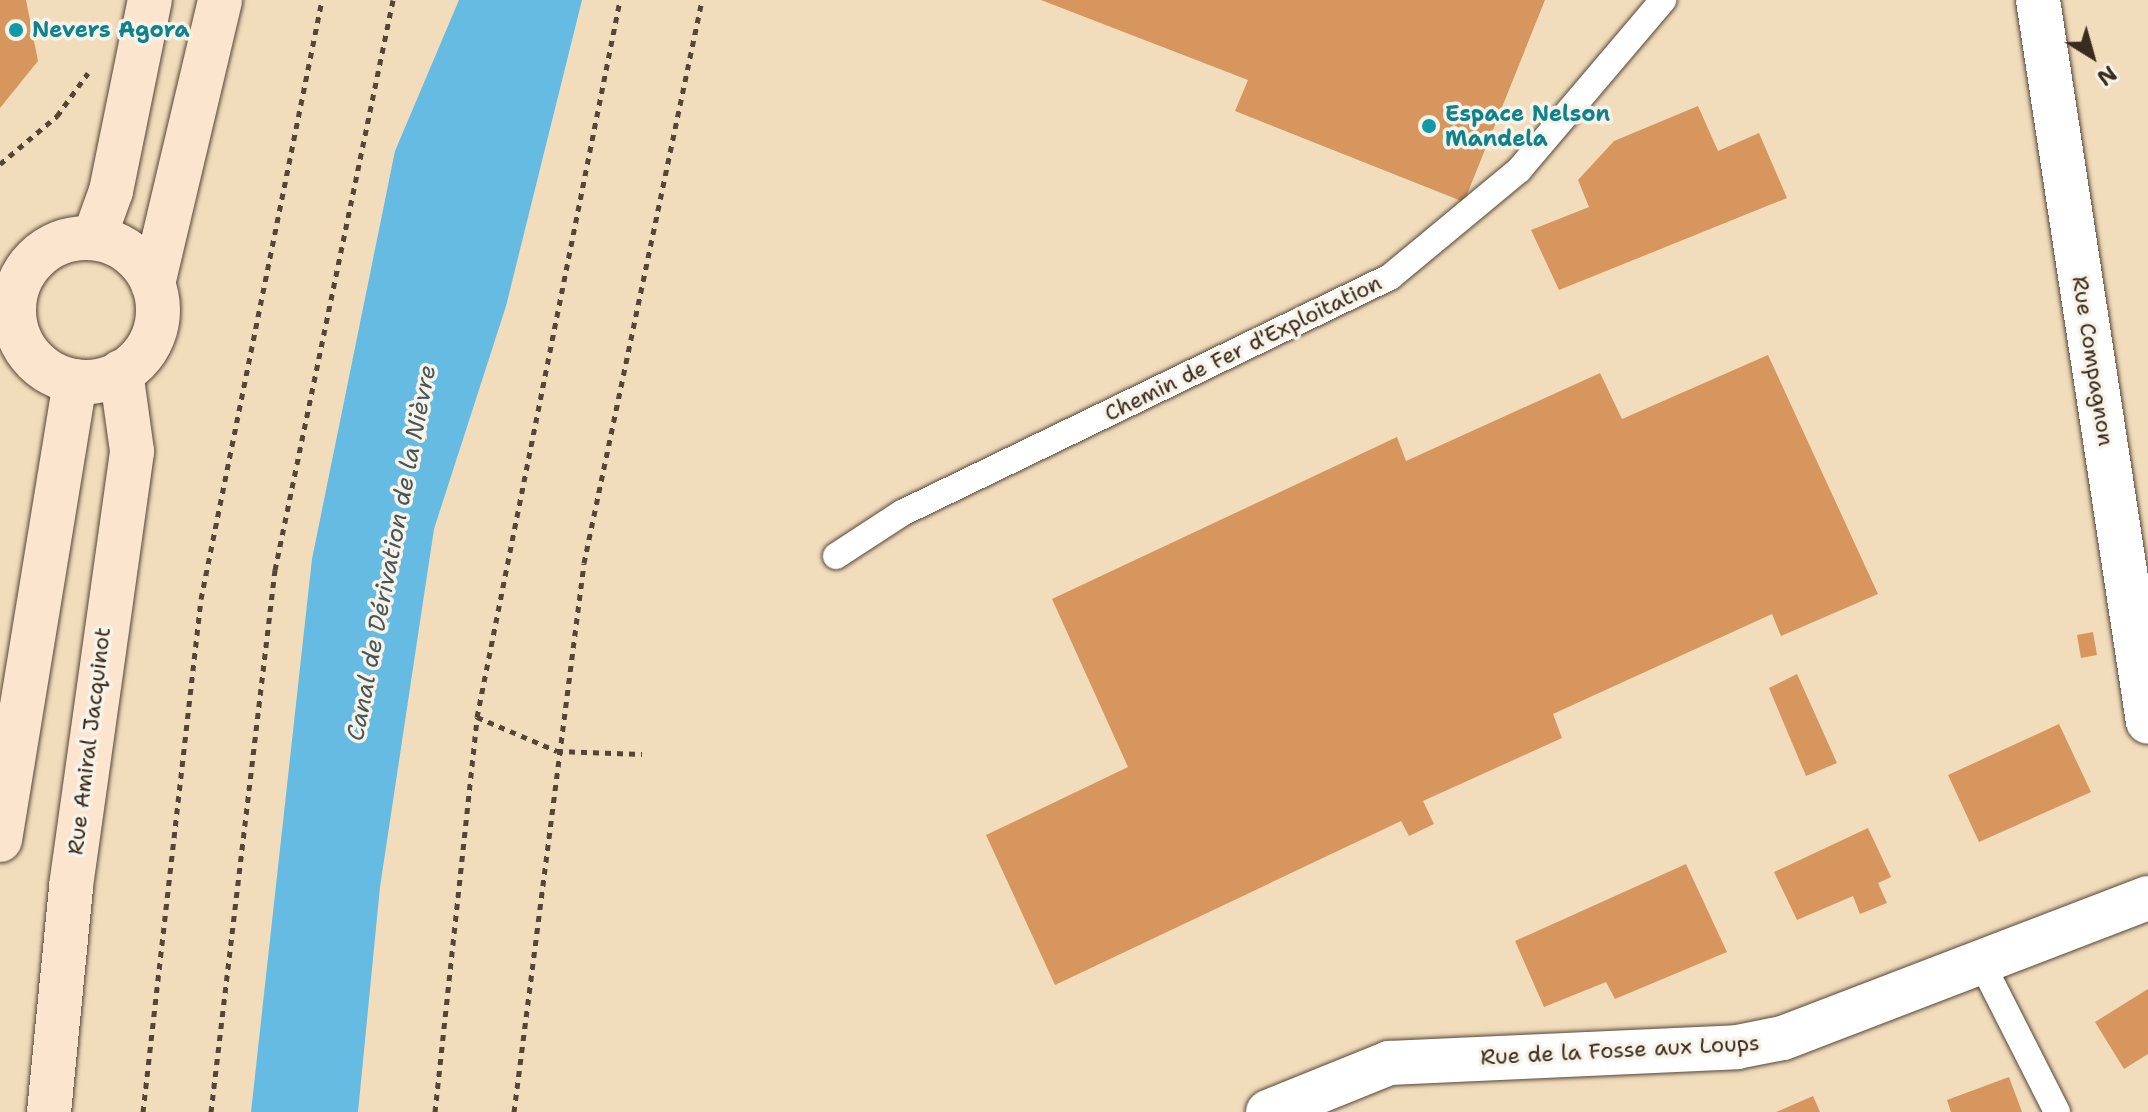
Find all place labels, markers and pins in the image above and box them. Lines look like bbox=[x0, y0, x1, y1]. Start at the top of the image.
place label: Nevers Agora bbox=[32, 17, 189, 43]
marker: Nevers Agora bbox=[7, 21, 25, 39]
place label: Espace Nelson Mandela bbox=[1445, 100, 1610, 152]
marker: Espace Nelson Mandela bbox=[1420, 117, 1438, 135]

